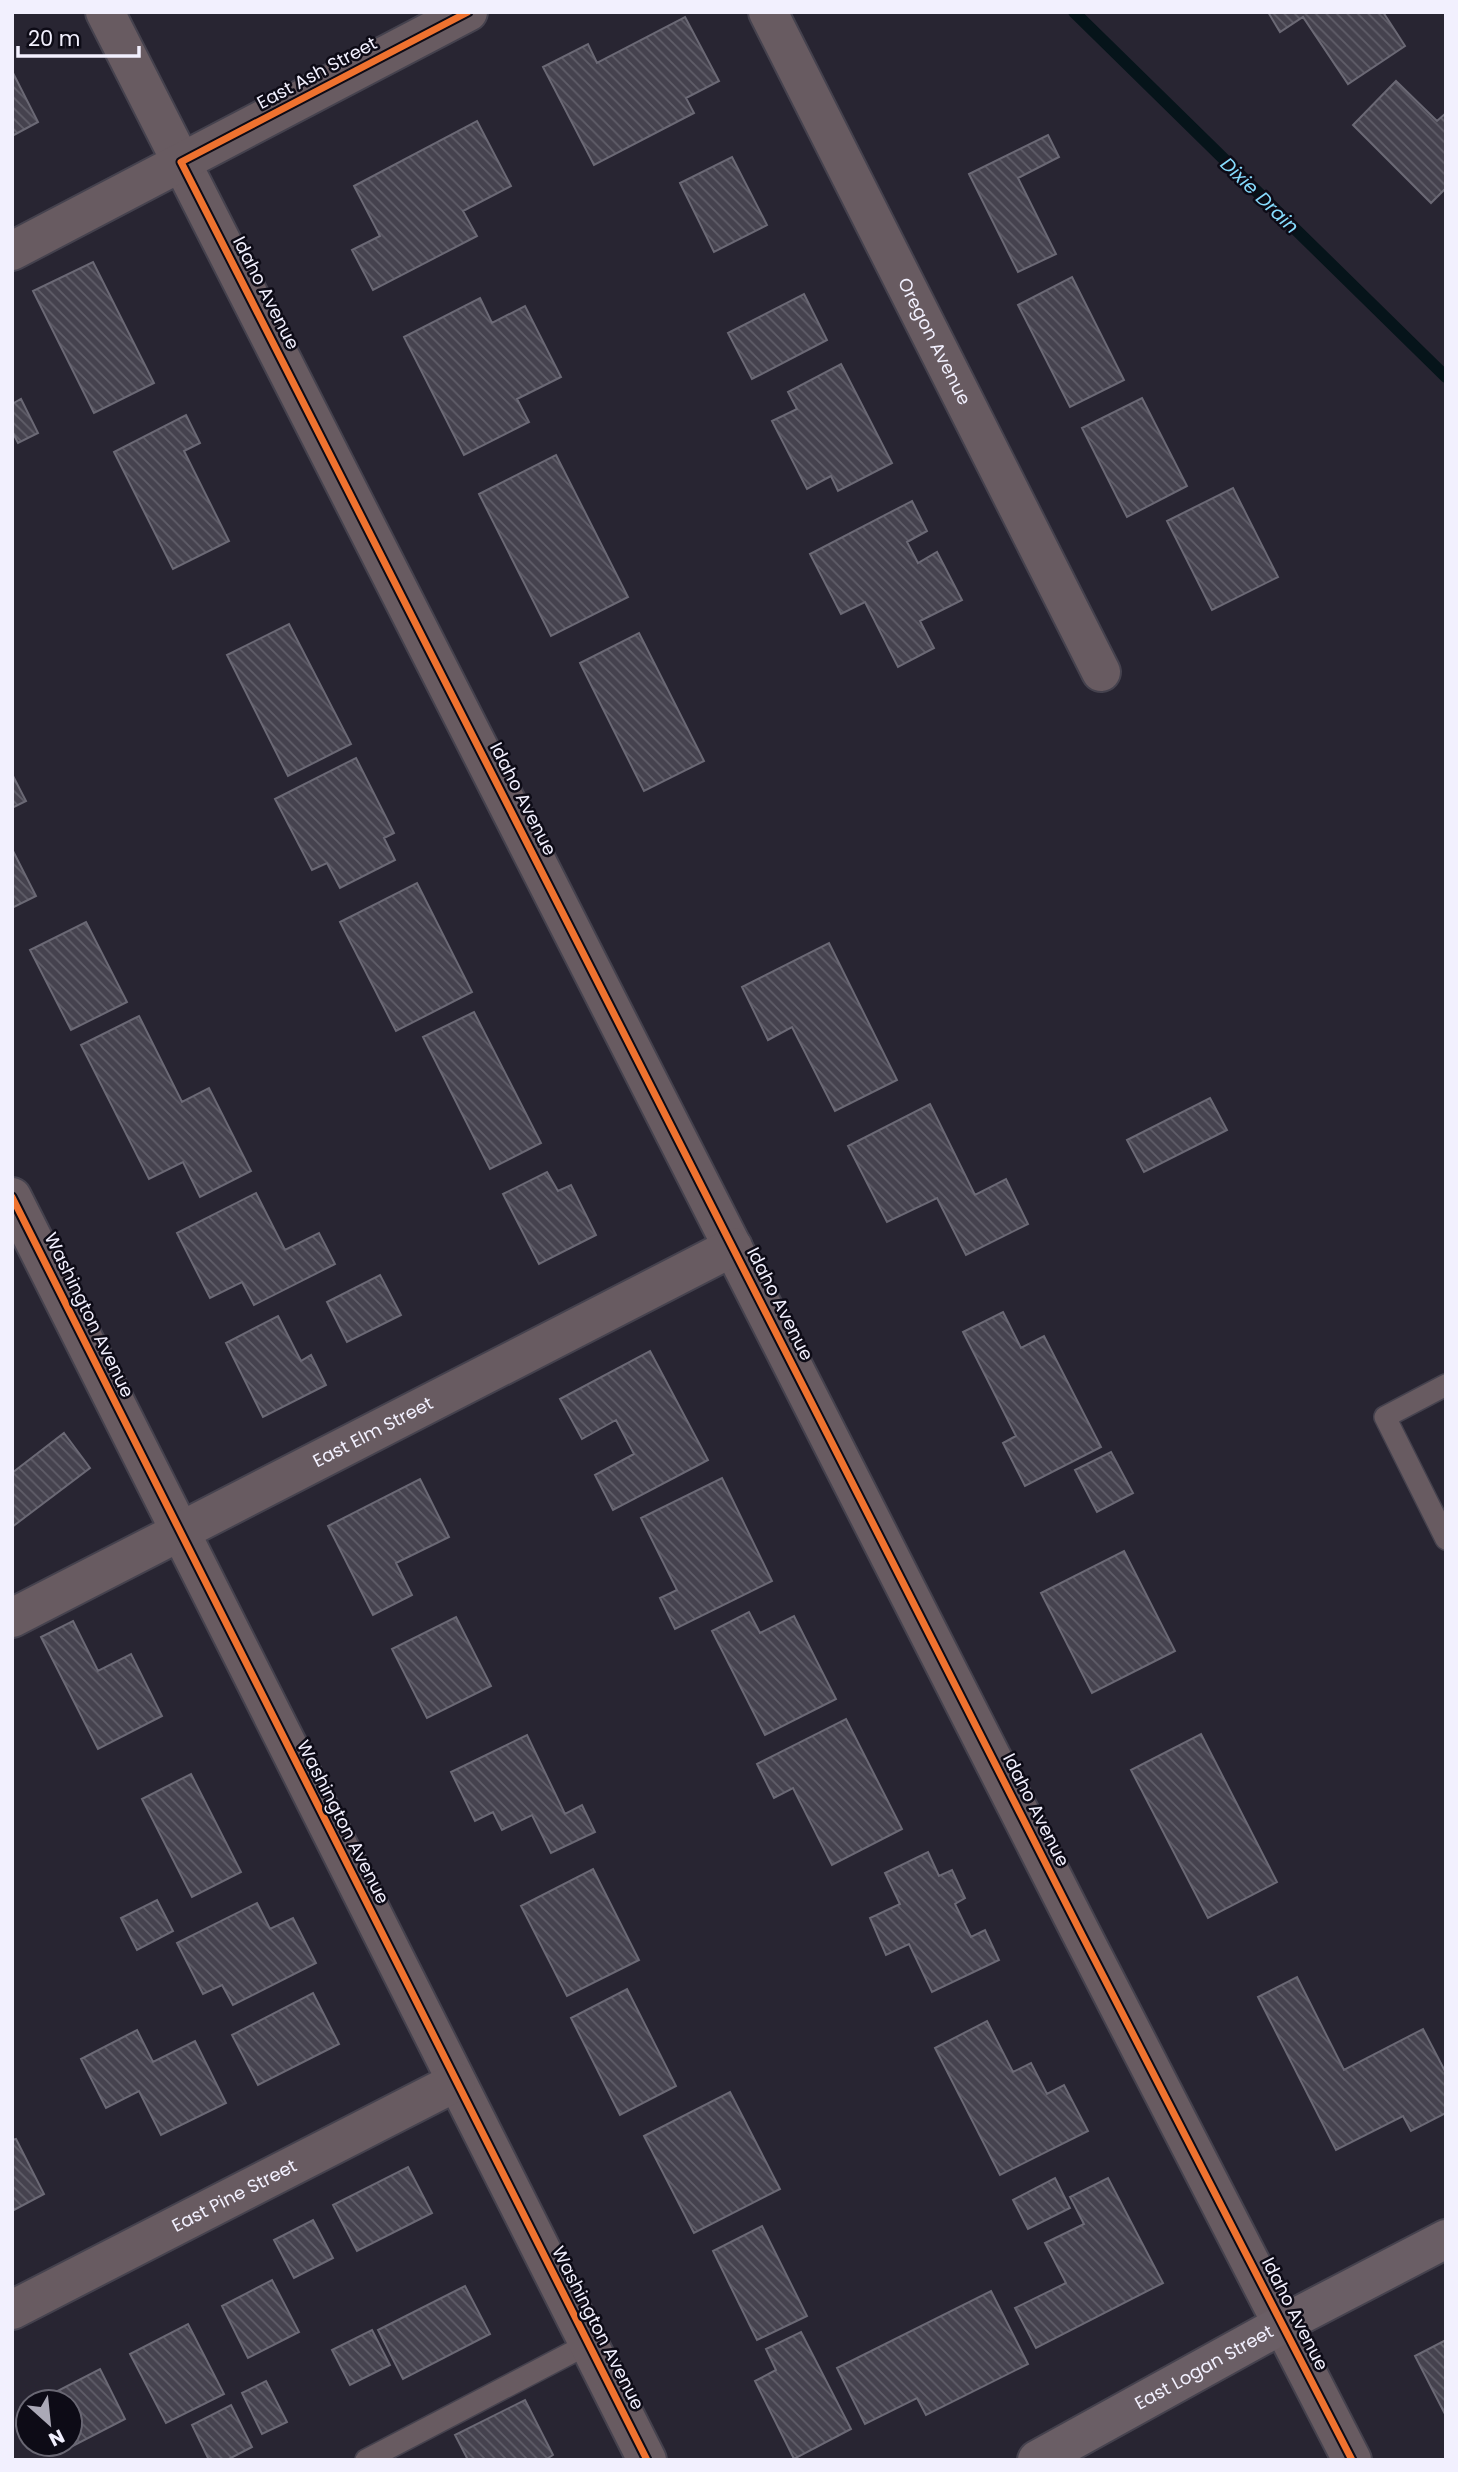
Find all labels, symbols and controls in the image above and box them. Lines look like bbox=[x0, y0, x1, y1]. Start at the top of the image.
scale bar bbox=[18, 14, 138, 58]
text: 20 m bbox=[28, 24, 81, 53]
street label: East Ash Street bbox=[252, 30, 381, 115]
water label: Dixie Drain bbox=[1214, 151, 1305, 240]
street label: Idaho Avenue bbox=[227, 232, 306, 354]
street label: Oregon Avenue bbox=[892, 273, 977, 409]
street label: Idaho Avenue bbox=[484, 738, 563, 860]
street label: Washington Avenue bbox=[39, 1228, 140, 1401]
street label: Idaho Avenue bbox=[741, 1243, 820, 1365]
street label: East Elm Street bbox=[308, 1390, 437, 1473]
street label: Washington Avenue bbox=[291, 1736, 396, 1908]
street label: Idaho Avenue bbox=[997, 1749, 1076, 1871]
street label: East Pine Street bbox=[167, 2153, 301, 2238]
street label: Washington Avenue bbox=[546, 2242, 651, 2414]
street label: Idaho Avenue bbox=[1256, 2253, 1335, 2375]
street label: East Logan Street bbox=[1130, 2319, 1278, 2416]
north arrow bbox=[14, 2388, 84, 2458]
text: N bbox=[44, 2422, 69, 2453]

